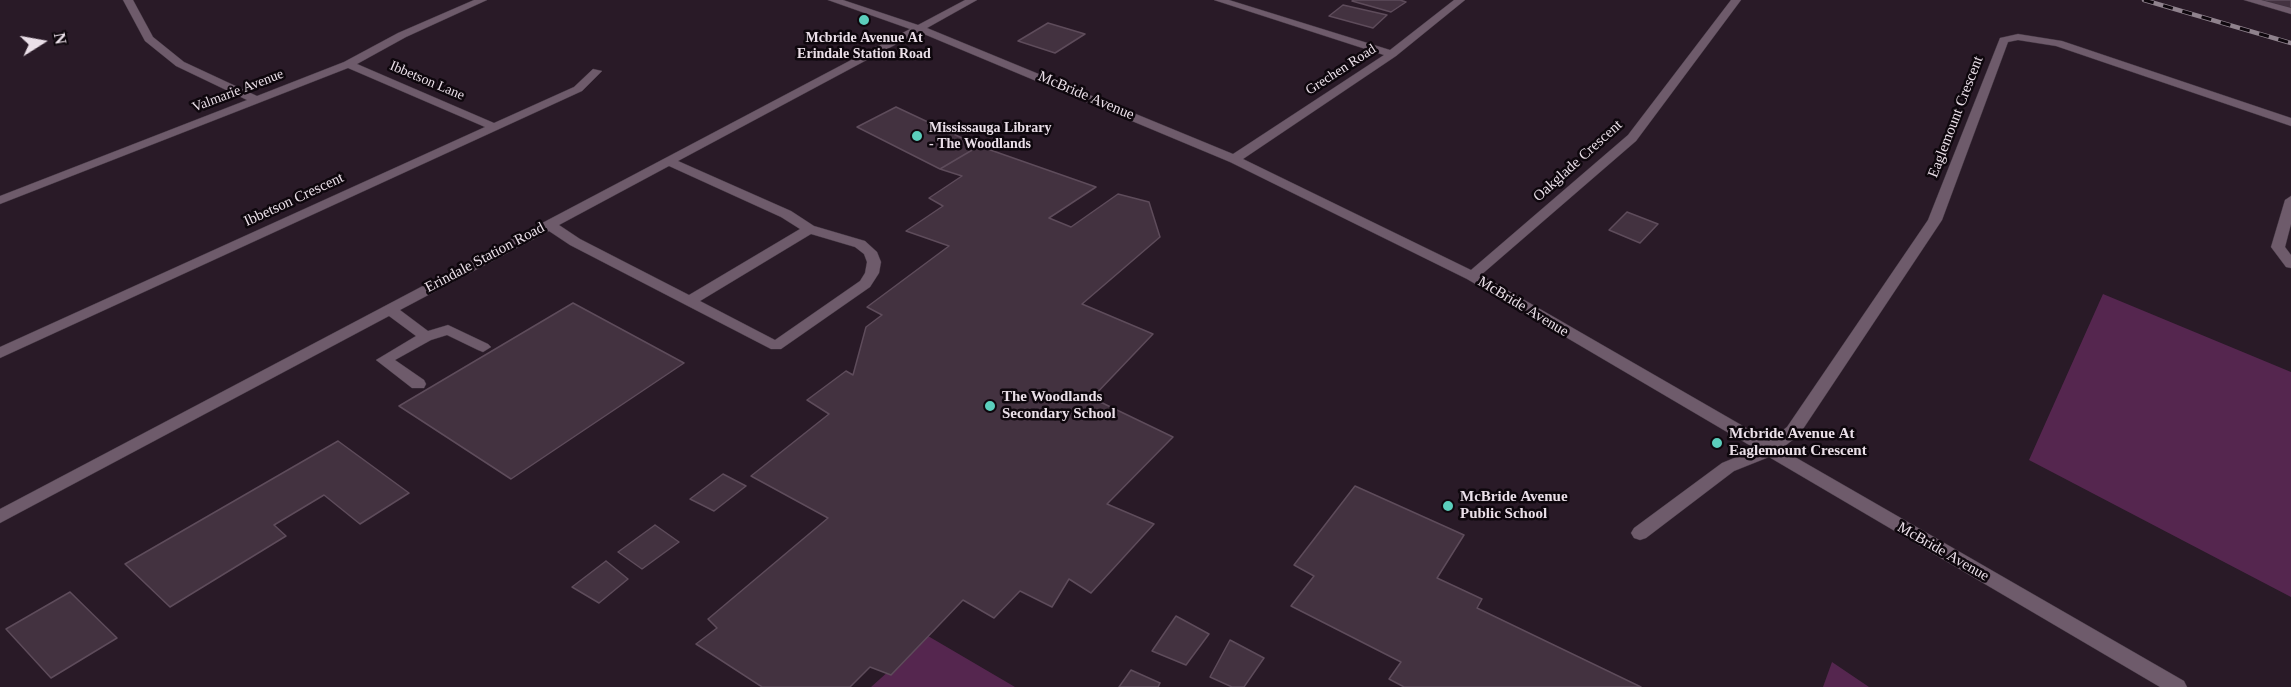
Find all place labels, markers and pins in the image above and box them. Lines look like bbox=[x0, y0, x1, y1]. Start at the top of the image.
marker: Mcbride Avenue At Erindale Station Road bbox=[857, 13, 871, 27]
place label: Mcbride Avenue At Erindale Station Road bbox=[797, 30, 931, 62]
place label: Mississauga Library - The Woodlands bbox=[929, 120, 1052, 152]
marker: Mississauga Library - The Woodlands bbox=[910, 129, 924, 143]
place label: The Woodlands Secondary School bbox=[1002, 388, 1116, 423]
marker: The Woodlands Secondary School bbox=[983, 399, 997, 413]
place label: Mcbride Avenue At Eaglemount Crescent bbox=[1729, 425, 1867, 460]
marker: Mcbride Avenue At Eaglemount Crescent bbox=[1710, 436, 1724, 450]
place label: McBride Avenue Public School bbox=[1460, 488, 1568, 523]
marker: McBride Avenue Public School bbox=[1441, 499, 1455, 513]

